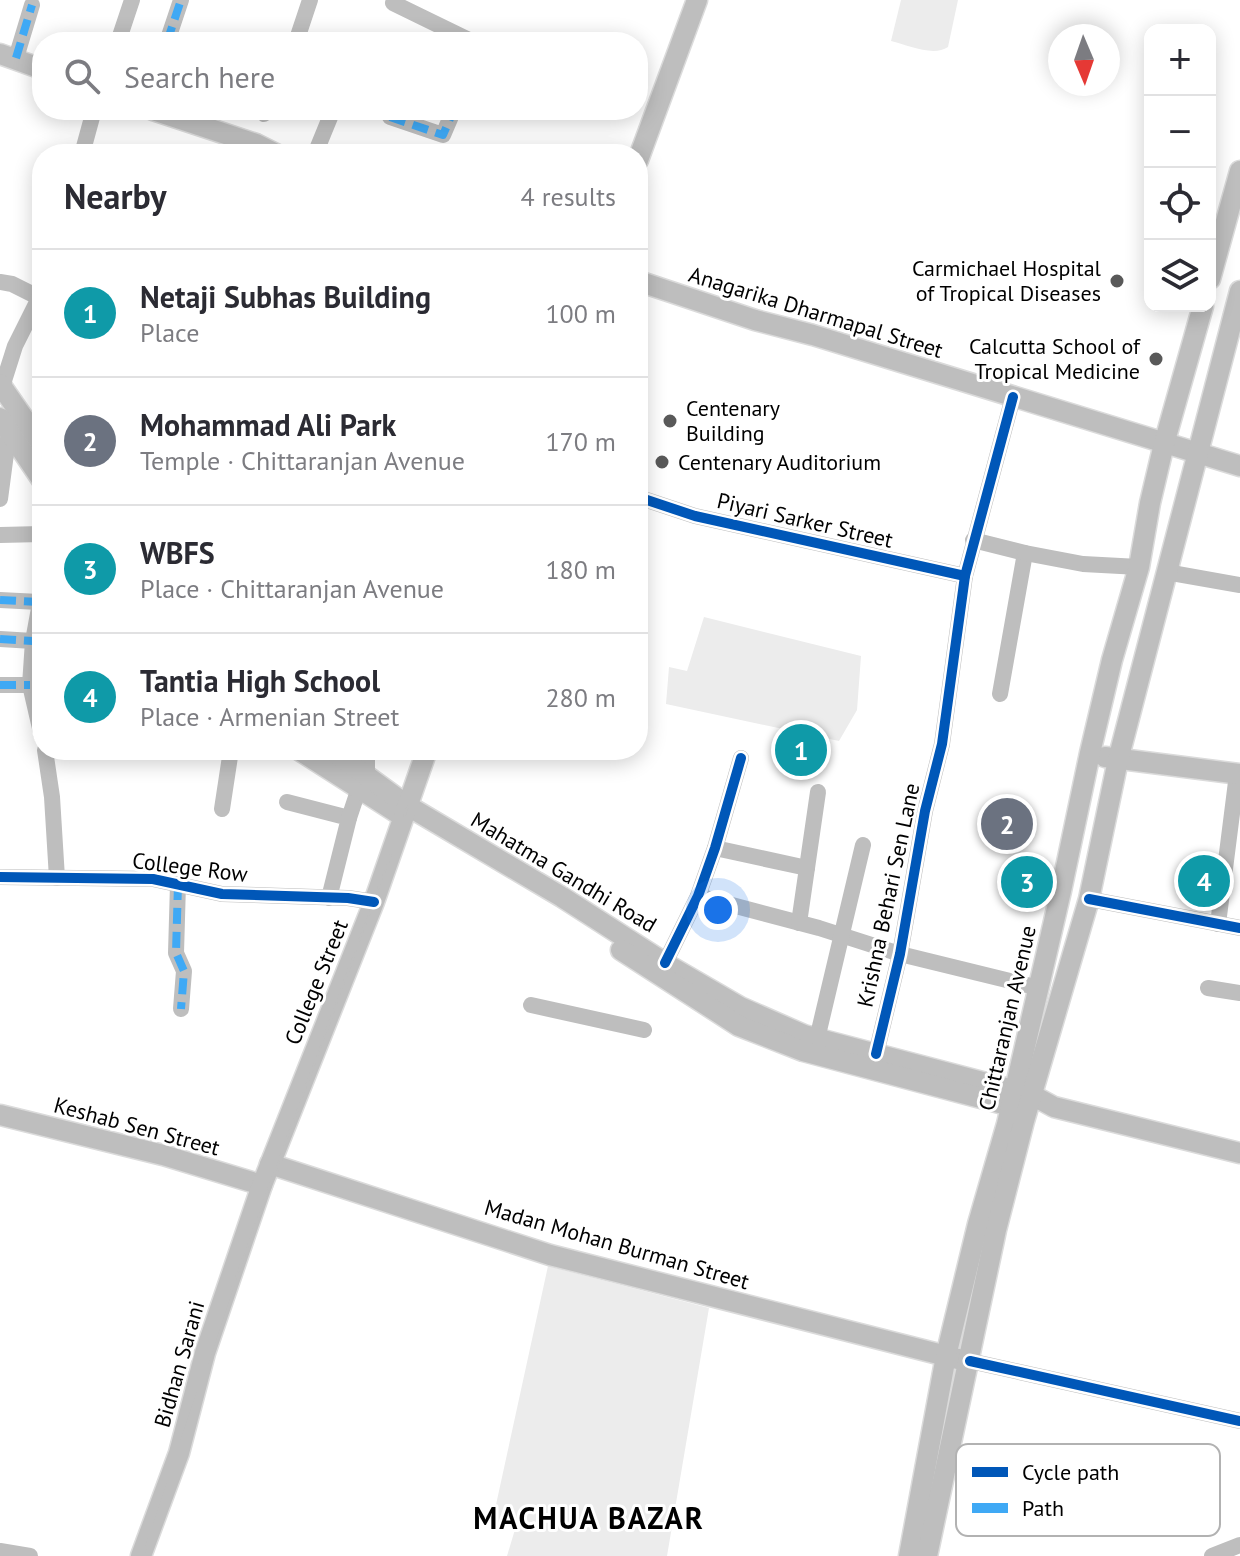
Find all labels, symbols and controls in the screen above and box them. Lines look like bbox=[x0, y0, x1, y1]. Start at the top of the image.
north arrow bbox=[1048, 24, 1120, 96]
map controls bbox=[1144, 24, 1216, 312]
button: + bbox=[1144, 24, 1216, 96]
search box bbox=[32, 32, 648, 120]
icon: search bbox=[60, 54, 104, 98]
text: Search here bbox=[124, 57, 275, 96]
button: − bbox=[1144, 96, 1216, 168]
button: locate bbox=[1144, 168, 1216, 240]
text: Nearby bbox=[64, 174, 166, 218]
text: 4 results bbox=[521, 180, 616, 213]
button: layers bbox=[1144, 240, 1216, 312]
place label: Carmichael Hospital of Tropical Diseases bbox=[912, 254, 1102, 307]
street label: Anagarika Dharmapal Street bbox=[686, 260, 947, 364]
marker: Carmichael Hospital of Tropical Diseases bbox=[1108, 272, 1126, 290]
text: Netaji Subhas Building bbox=[140, 277, 431, 316]
text: 1 bbox=[83, 297, 97, 330]
text: 100 m bbox=[545, 297, 616, 330]
text: Place bbox=[140, 316, 199, 349]
place label: Calcutta School of Tropical Medicine bbox=[969, 332, 1141, 385]
marker: Calcutta School of Tropical Medicine bbox=[1147, 350, 1165, 368]
place label: Centenary Building bbox=[686, 394, 781, 447]
text: Mohammad Ali Park bbox=[140, 405, 396, 444]
marker: Centenary Building bbox=[661, 412, 679, 430]
text: 2 bbox=[83, 425, 97, 458]
text: 170 m bbox=[545, 425, 616, 458]
text: Temple · Chittaranjan Avenue bbox=[140, 444, 465, 477]
place label: Centenary Auditorium bbox=[678, 448, 881, 476]
marker: Centenary Auditorium bbox=[653, 453, 671, 471]
street label: Piyari Sarker Street bbox=[714, 486, 896, 554]
text: WBFS bbox=[140, 533, 215, 572]
text: 3 bbox=[83, 553, 97, 586]
text: 180 m bbox=[545, 553, 616, 586]
text: Place · Chittaranjan Avenue bbox=[140, 572, 444, 605]
text: Tantia High School bbox=[140, 661, 380, 700]
text: 4 bbox=[83, 681, 97, 714]
text: 280 m bbox=[545, 681, 616, 714]
text: Place · Armenian Street bbox=[140, 700, 399, 733]
pin: 1 bbox=[775, 720, 827, 780]
street label: Krishna Behari Sen Lane bbox=[851, 780, 925, 1010]
pin: 2 bbox=[981, 794, 1033, 854]
street label: Mahatma Gandhi Road bbox=[466, 805, 662, 939]
street label: College Row bbox=[131, 846, 249, 888]
pin: 4 bbox=[1178, 851, 1230, 911]
pin: 3 bbox=[1001, 852, 1053, 912]
your location bbox=[698, 890, 738, 930]
street label: College Street bbox=[278, 915, 354, 1049]
street label: Chittaranjan Avenue bbox=[972, 923, 1042, 1113]
street label: Keshab Sen Street bbox=[51, 1090, 223, 1162]
street label: Madan Mohan Burman Street bbox=[481, 1193, 753, 1295]
street label: Bidhan Sarani bbox=[148, 1297, 210, 1431]
legend bbox=[956, 1444, 1220, 1536]
text: Cycle path bbox=[1022, 1458, 1119, 1486]
text: Path bbox=[1022, 1494, 1064, 1522]
district label: MACHUA BAZAR bbox=[473, 1498, 705, 1537]

